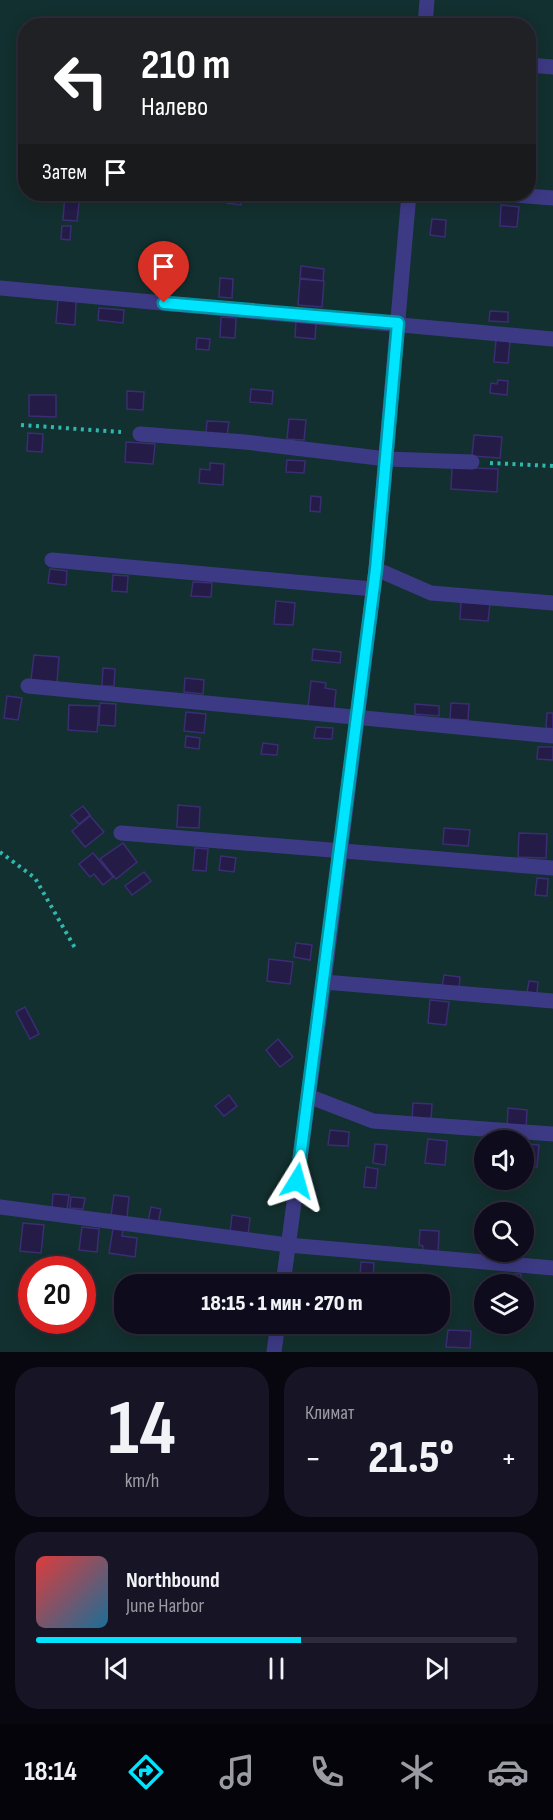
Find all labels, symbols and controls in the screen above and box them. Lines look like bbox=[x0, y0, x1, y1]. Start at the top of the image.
text: 210 m bbox=[141, 40, 230, 91]
icon: left bbox=[42, 42, 120, 120]
text: Налево bbox=[141, 91, 208, 123]
icon: arrive bbox=[99, 156, 132, 189]
text: Затем bbox=[42, 159, 87, 186]
pin bbox=[138, 241, 189, 303]
icon: arrive bbox=[147, 250, 180, 283]
map controls bbox=[474, 1130, 534, 1334]
button: sound bbox=[474, 1130, 534, 1190]
position arrow bbox=[265, 1149, 329, 1213]
button: search bbox=[474, 1202, 534, 1262]
speed limit sign: 20 bbox=[18, 1256, 96, 1334]
button: layers bbox=[474, 1274, 534, 1334]
text: 18:15 · 1 мин · 270 m bbox=[201, 1290, 363, 1317]
text: 14 bbox=[108, 1383, 176, 1476]
text: Климат bbox=[305, 1401, 355, 1425]
text: 21.5° bbox=[368, 1431, 454, 1486]
text: − bbox=[305, 1439, 321, 1479]
text: + bbox=[501, 1439, 517, 1479]
text: km/h bbox=[125, 1469, 159, 1493]
text: Northbound bbox=[126, 1567, 220, 1594]
text: June Harbor bbox=[126, 1594, 204, 1618]
icon: previous bbox=[100, 1652, 133, 1685]
icon: pause bbox=[260, 1652, 293, 1685]
icon: next bbox=[420, 1652, 453, 1685]
icon: directions bbox=[125, 1751, 167, 1793]
icon: music bbox=[216, 1751, 258, 1793]
icon: phone bbox=[306, 1751, 348, 1793]
icon: climate bbox=[396, 1751, 438, 1793]
icon: car bbox=[487, 1751, 529, 1793]
text: 18:14 bbox=[24, 1756, 77, 1788]

